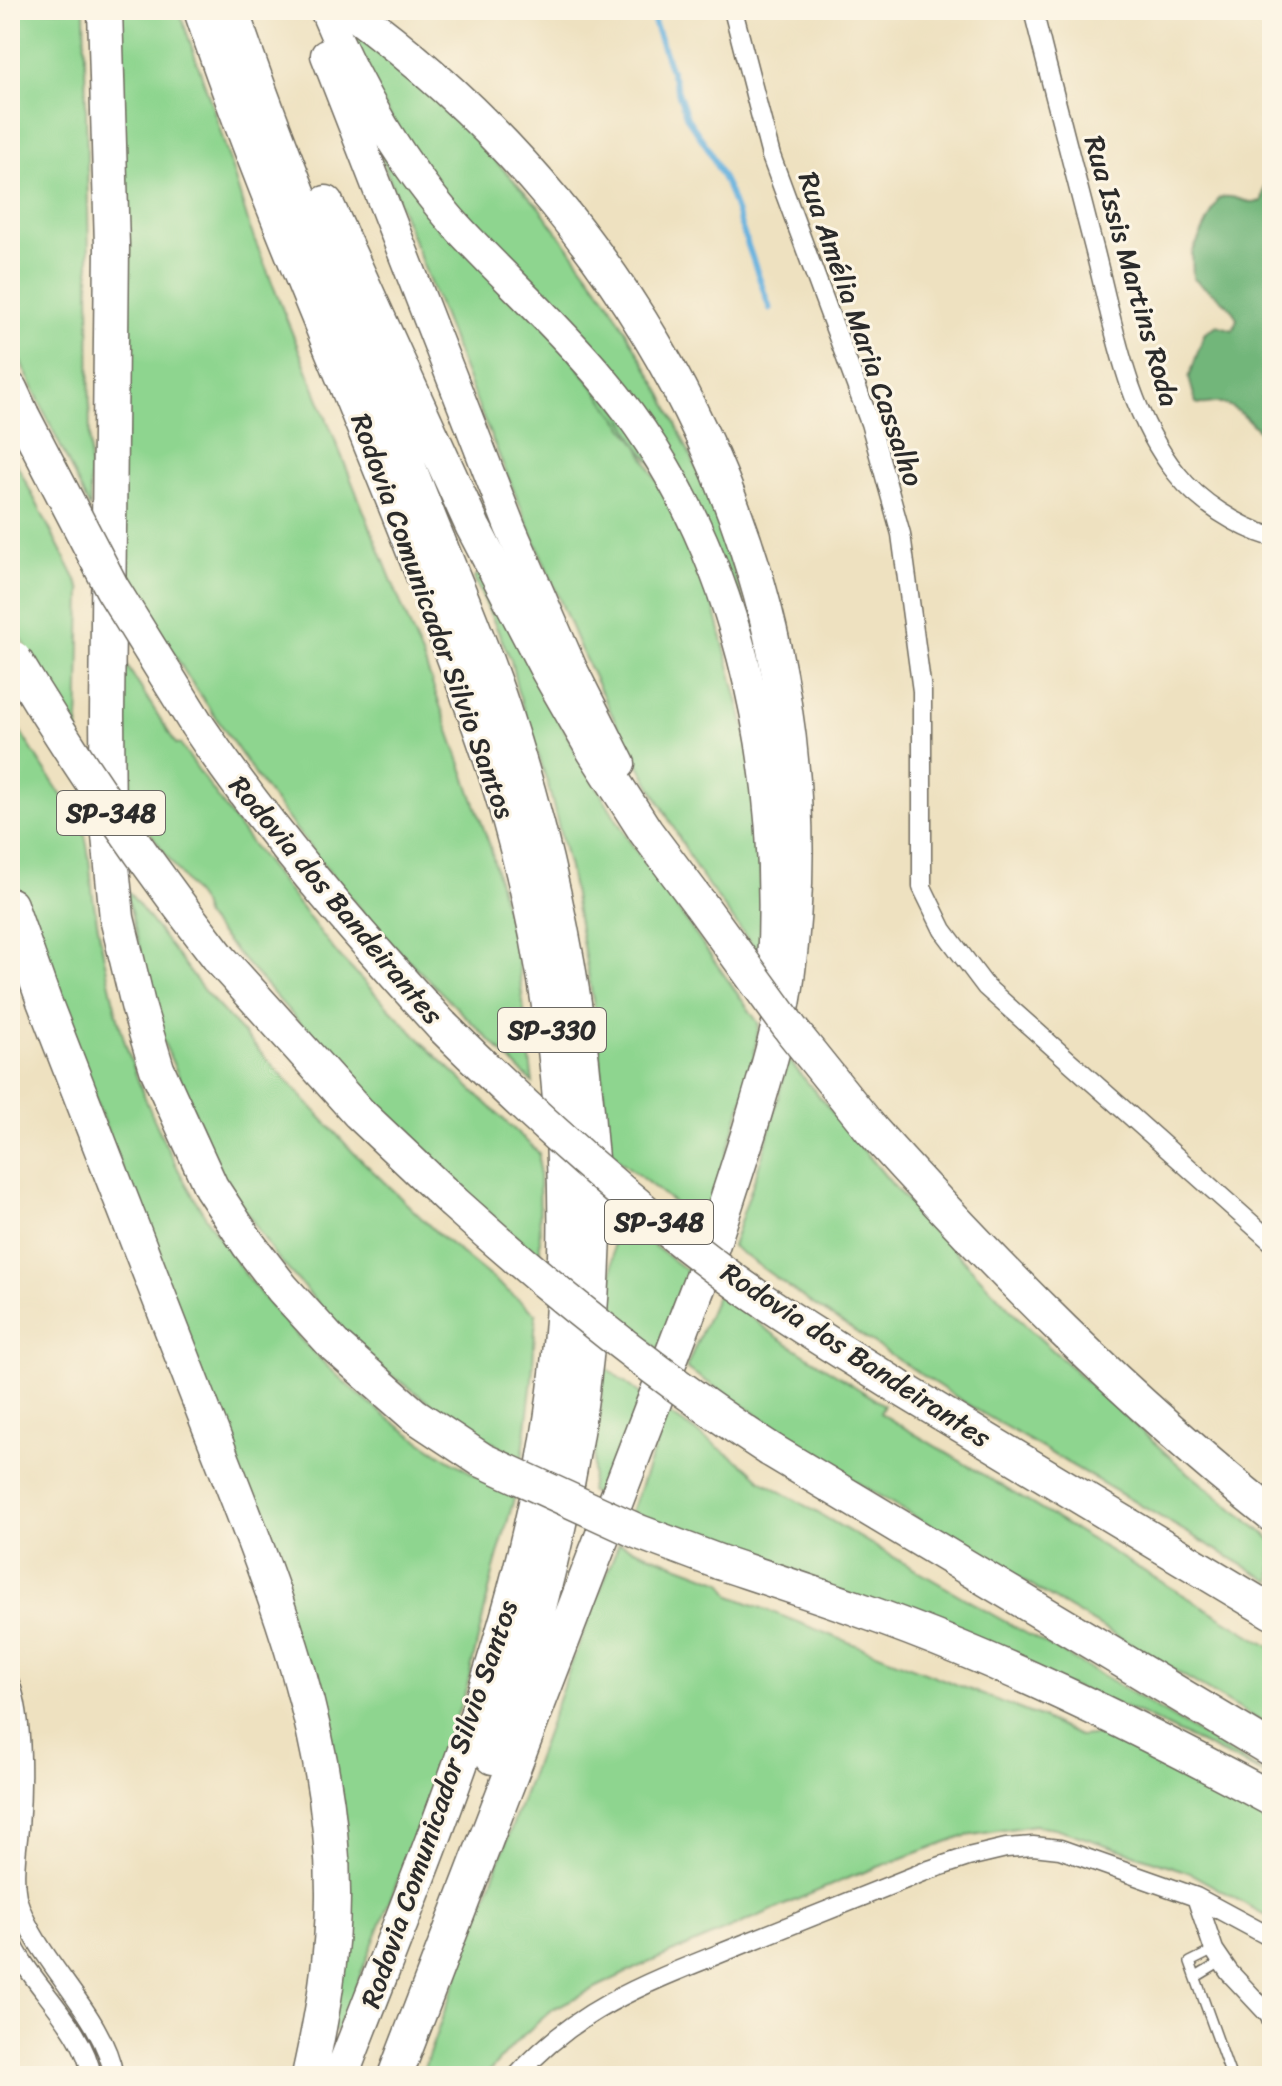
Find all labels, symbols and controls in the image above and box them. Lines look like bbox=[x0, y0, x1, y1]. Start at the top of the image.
street label: Rua Issis Martins Roda bbox=[1070, 130, 1194, 412]
street label: Rua Amélia Maria Cassalho bbox=[784, 165, 938, 493]
street label: Rodovia Comunicador Silvio Santos bbox=[337, 406, 529, 826]
street label: Rodovia dos Bandeirantes bbox=[216, 764, 456, 1036]
road number: SP-348 bbox=[57, 791, 165, 835]
road number: SP-330 bbox=[498, 1008, 606, 1052]
road number: SP-348 bbox=[605, 1200, 713, 1244]
street label: Rodovia dos Bandeirantes bbox=[711, 1249, 1001, 1461]
street label: Rodovia Comunicador Silvio Santos bbox=[346, 1593, 532, 2015]

